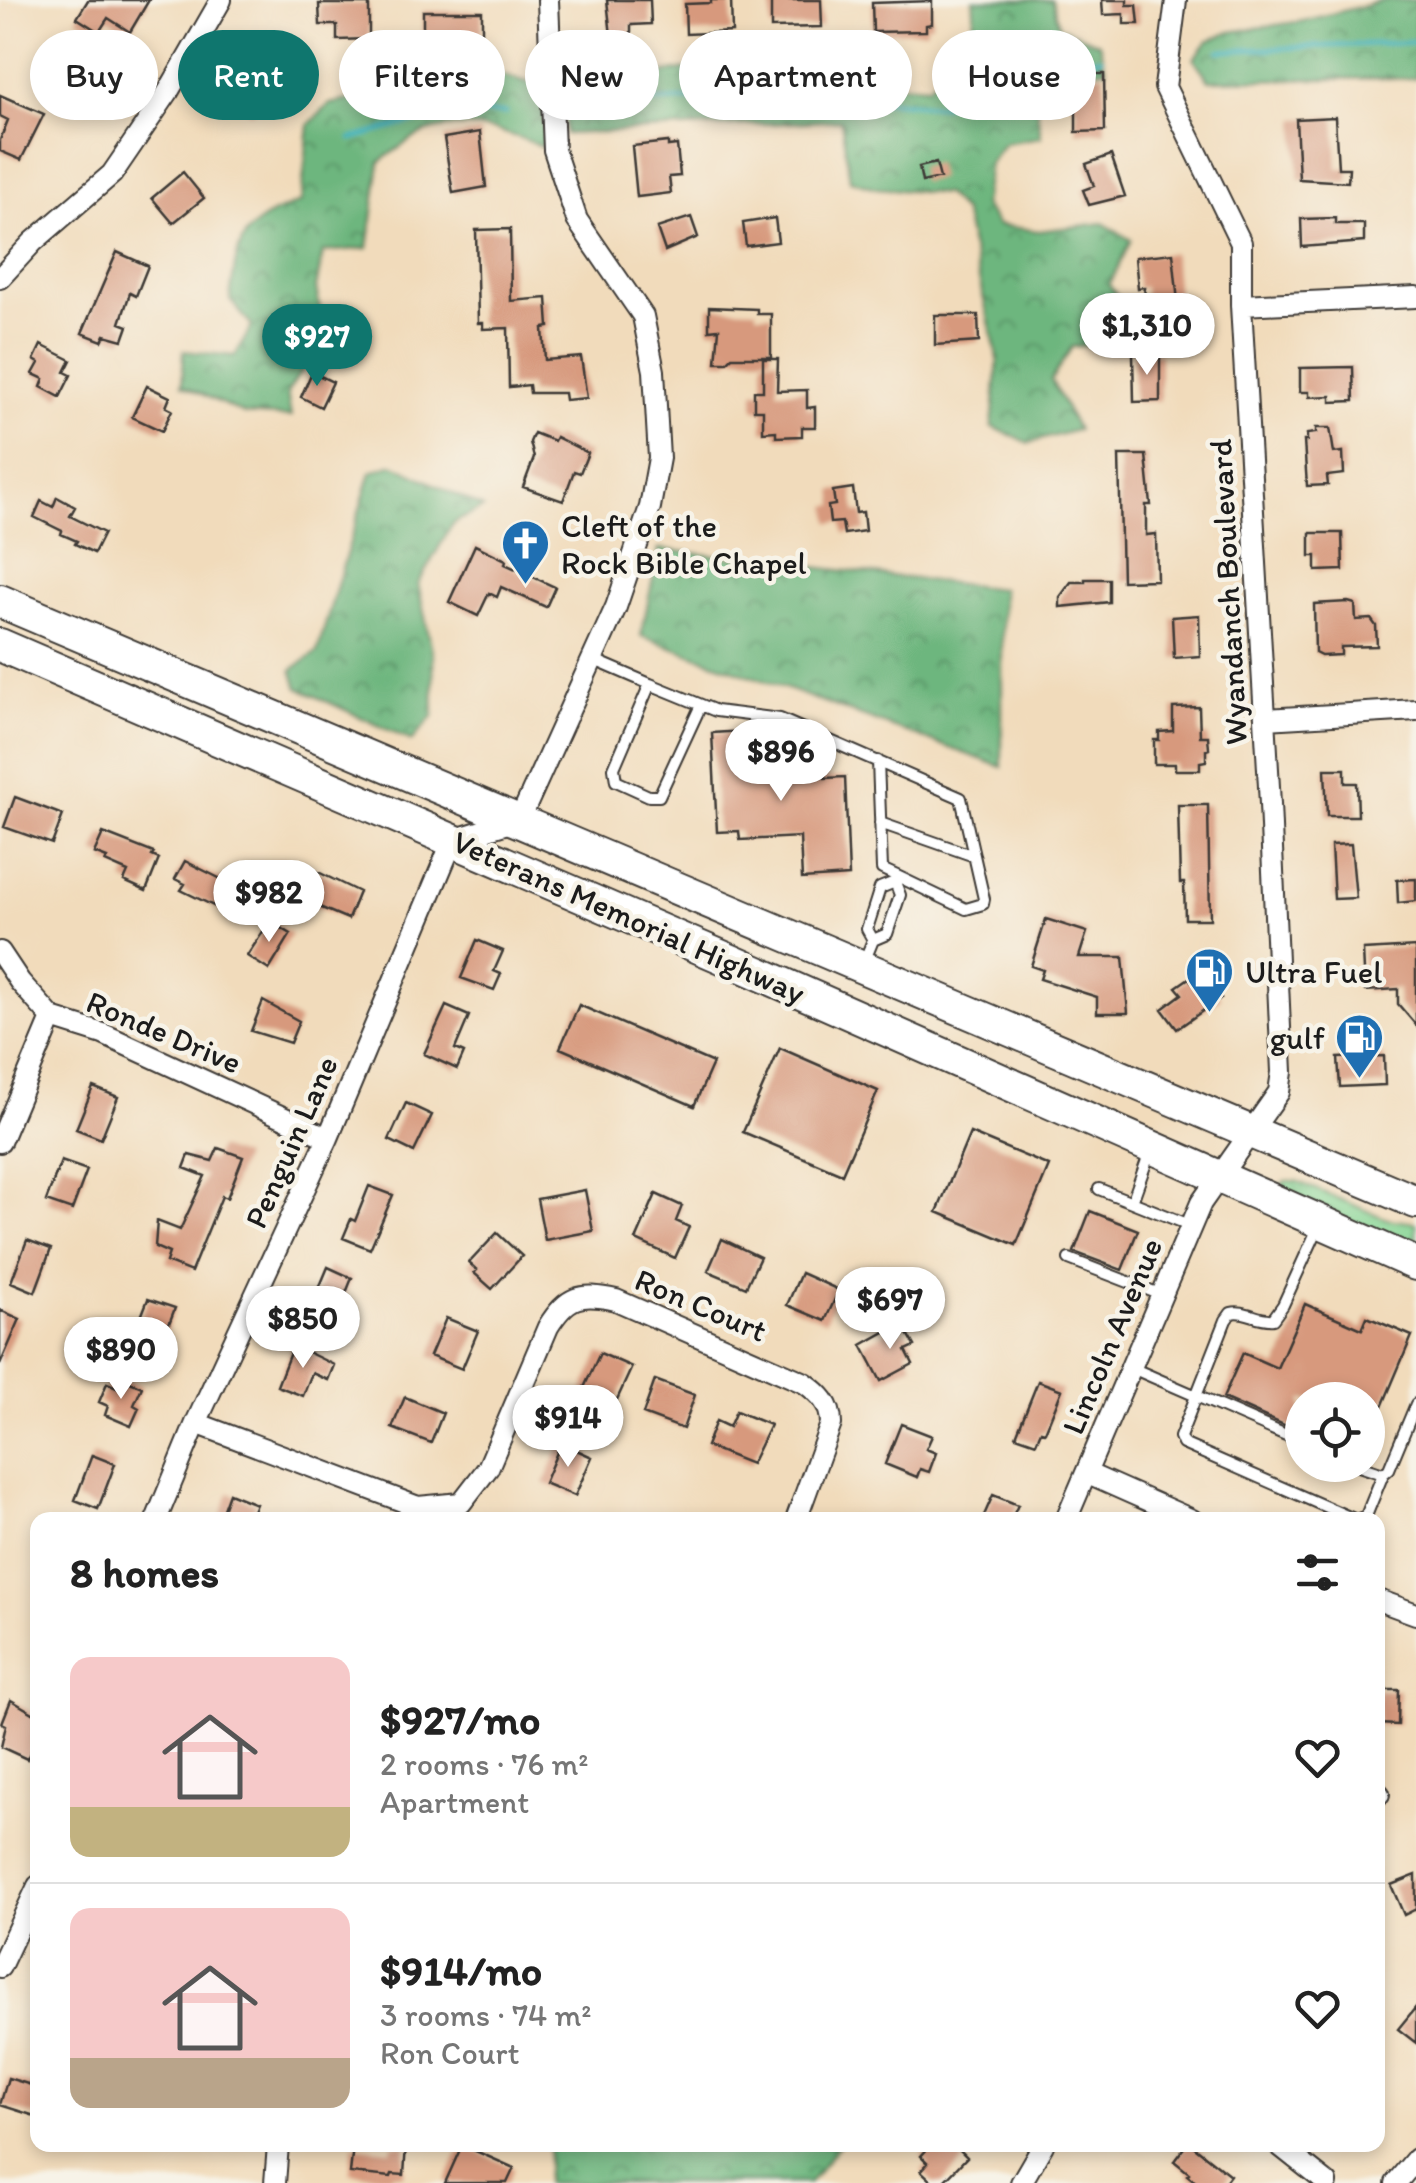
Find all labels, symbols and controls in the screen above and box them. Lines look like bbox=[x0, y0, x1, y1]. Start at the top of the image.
chip: Buy bbox=[30, 30, 158, 120]
chip: Rent bbox=[178, 30, 319, 120]
chip: Filters bbox=[339, 30, 505, 120]
chip: New bbox=[525, 30, 659, 120]
chip: Apartment bbox=[679, 30, 912, 120]
chip: House bbox=[932, 30, 1096, 120]
pin: $1,310 bbox=[1066, 293, 1228, 378]
pin: $927 bbox=[258, 304, 376, 389]
text: $1,310 bbox=[1102, 306, 1192, 344]
text: $927 bbox=[284, 317, 350, 355]
street label: Wyandanch Boulevard bbox=[1201, 438, 1255, 746]
place label: Cleft of the Rock Bible Chapel bbox=[561, 507, 807, 582]
church icon: Cleft of the Rock Bible Chapel bbox=[500, 518, 552, 586]
pin: $896 bbox=[722, 719, 840, 804]
text: $896 bbox=[747, 732, 815, 770]
street label: Veterans Memorial Highway bbox=[447, 822, 811, 1012]
pin: $982 bbox=[210, 860, 328, 945]
text: $982 bbox=[235, 873, 303, 911]
fuel station icon: Ultra Fuel bbox=[1184, 946, 1236, 1014]
place label: Ultra Fuel bbox=[1245, 953, 1382, 991]
street label: Ronde Drive bbox=[81, 982, 247, 1082]
fuel station icon: gulf bbox=[1334, 1012, 1386, 1080]
place label: gulf bbox=[1270, 1019, 1326, 1057]
street label: Penguin Lane bbox=[236, 1050, 346, 1234]
street label: Lincoln Avenue bbox=[1054, 1232, 1170, 1440]
street label: Ron Court bbox=[629, 1260, 773, 1350]
pin: $697 bbox=[831, 1267, 949, 1352]
text: $697 bbox=[857, 1280, 923, 1318]
pin: $850 bbox=[244, 1286, 362, 1371]
text: $850 bbox=[268, 1299, 338, 1337]
pin: $890 bbox=[62, 1317, 180, 1402]
text: $890 bbox=[86, 1330, 156, 1368]
map controls bbox=[1285, 1382, 1385, 1482]
button: locate bbox=[1285, 1382, 1385, 1482]
pin: $914 bbox=[509, 1385, 627, 1470]
text: $914 bbox=[534, 1398, 602, 1436]
icon: filters bbox=[1290, 1545, 1345, 1600]
text: 8 homes bbox=[70, 1547, 219, 1598]
text: $927/mo bbox=[380, 1694, 540, 1745]
icon: home bbox=[150, 1697, 270, 1817]
icon: heart bbox=[1290, 1730, 1345, 1785]
text: 2 rooms · 76 m² bbox=[380, 1745, 589, 1783]
text: Apartment bbox=[380, 1783, 529, 1821]
text: $914/mo bbox=[380, 1945, 542, 1996]
icon: home bbox=[150, 1948, 270, 2068]
icon: heart bbox=[1290, 1981, 1345, 2036]
text: 3 rooms · 74 m² bbox=[380, 1996, 591, 2034]
text: Ron Court bbox=[380, 2034, 520, 2072]

